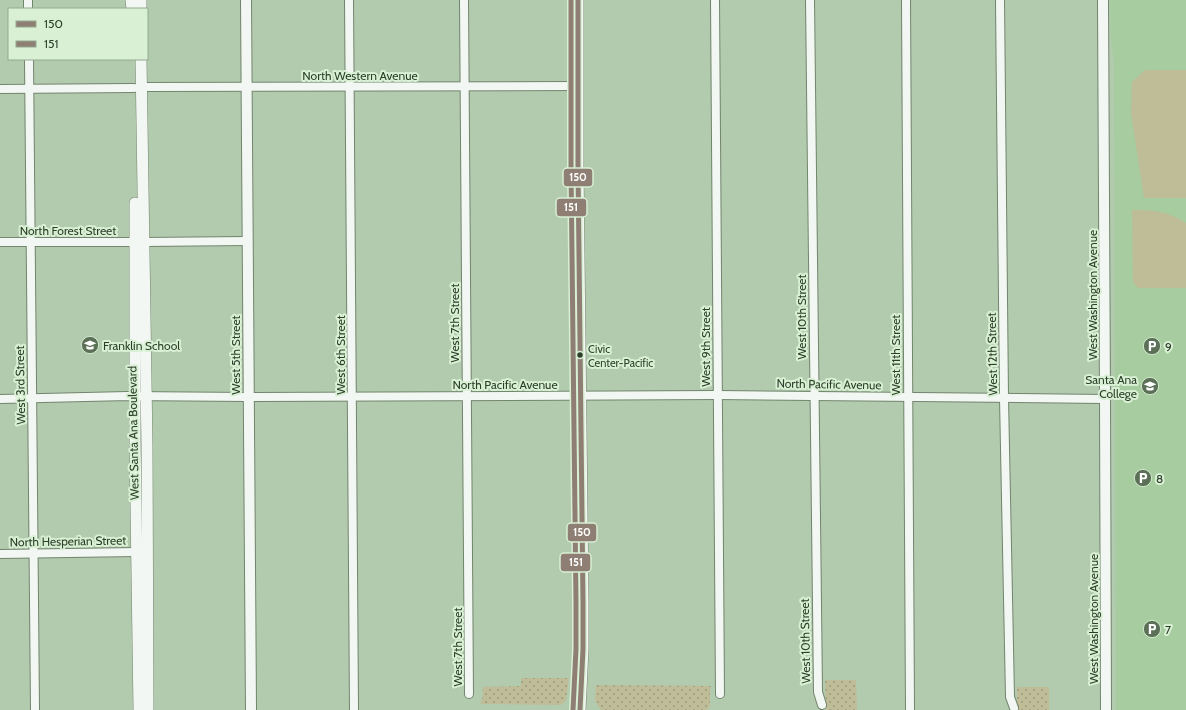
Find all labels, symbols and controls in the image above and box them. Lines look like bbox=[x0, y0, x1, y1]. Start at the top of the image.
legend bbox=[8, 8, 148, 60]
text: 150 bbox=[44, 16, 63, 31]
text: 151 bbox=[44, 36, 58, 51]
street label: North Western Avenue bbox=[302, 68, 418, 83]
line badge: 150 bbox=[563, 168, 593, 187]
text: 150 bbox=[569, 170, 587, 184]
line badge: 151 bbox=[556, 198, 587, 217]
text: 151 bbox=[564, 200, 578, 214]
street label: North Forest Street bbox=[20, 223, 116, 238]
street label: West Washington Avenue bbox=[1085, 230, 1100, 360]
street label: West 10th Street bbox=[794, 274, 809, 360]
street label: West 7th Street bbox=[447, 284, 462, 362]
street label: West 9th Street bbox=[698, 307, 713, 387]
street label: West 12th Street bbox=[984, 312, 1000, 396]
street label: West 5th Street bbox=[228, 315, 243, 395]
street label: West 6th Street bbox=[333, 315, 348, 395]
street label: West 11th Street bbox=[888, 315, 903, 395]
school or university icon: Franklin School bbox=[80, 335, 100, 355]
parking icon: 9 bbox=[1142, 336, 1162, 356]
place label: Franklin School bbox=[103, 338, 180, 353]
place label: 9 bbox=[1165, 339, 1172, 354]
place label: Civic Center-Pacific bbox=[588, 342, 653, 370]
street label: West 3rd Street bbox=[12, 345, 28, 425]
marker: Civic Center-Pacific bbox=[575, 350, 585, 360]
street label: West Santa Ana Boulevard bbox=[124, 366, 142, 500]
place label: Santa Ana College bbox=[1085, 372, 1137, 401]
street label: North Pacific Avenue bbox=[776, 376, 882, 392]
school or university icon: Santa Ana College bbox=[1140, 376, 1160, 396]
street label: North Pacific Avenue bbox=[452, 377, 558, 392]
parking icon: 8 bbox=[1133, 468, 1153, 488]
place label: 8 bbox=[1156, 471, 1163, 486]
line badge: 150 bbox=[567, 523, 597, 542]
text: 150 bbox=[573, 525, 591, 539]
street label: North Hesperian Street bbox=[10, 532, 126, 550]
line badge: 151 bbox=[560, 553, 591, 572]
street label: West Washington Avenue bbox=[1086, 554, 1101, 684]
text: 151 bbox=[569, 555, 583, 569]
street label: West 10th Street bbox=[797, 598, 813, 684]
street label: West 7th Street bbox=[450, 608, 465, 686]
parking icon: 7 bbox=[1142, 619, 1162, 639]
place label: 7 bbox=[1165, 622, 1171, 637]

